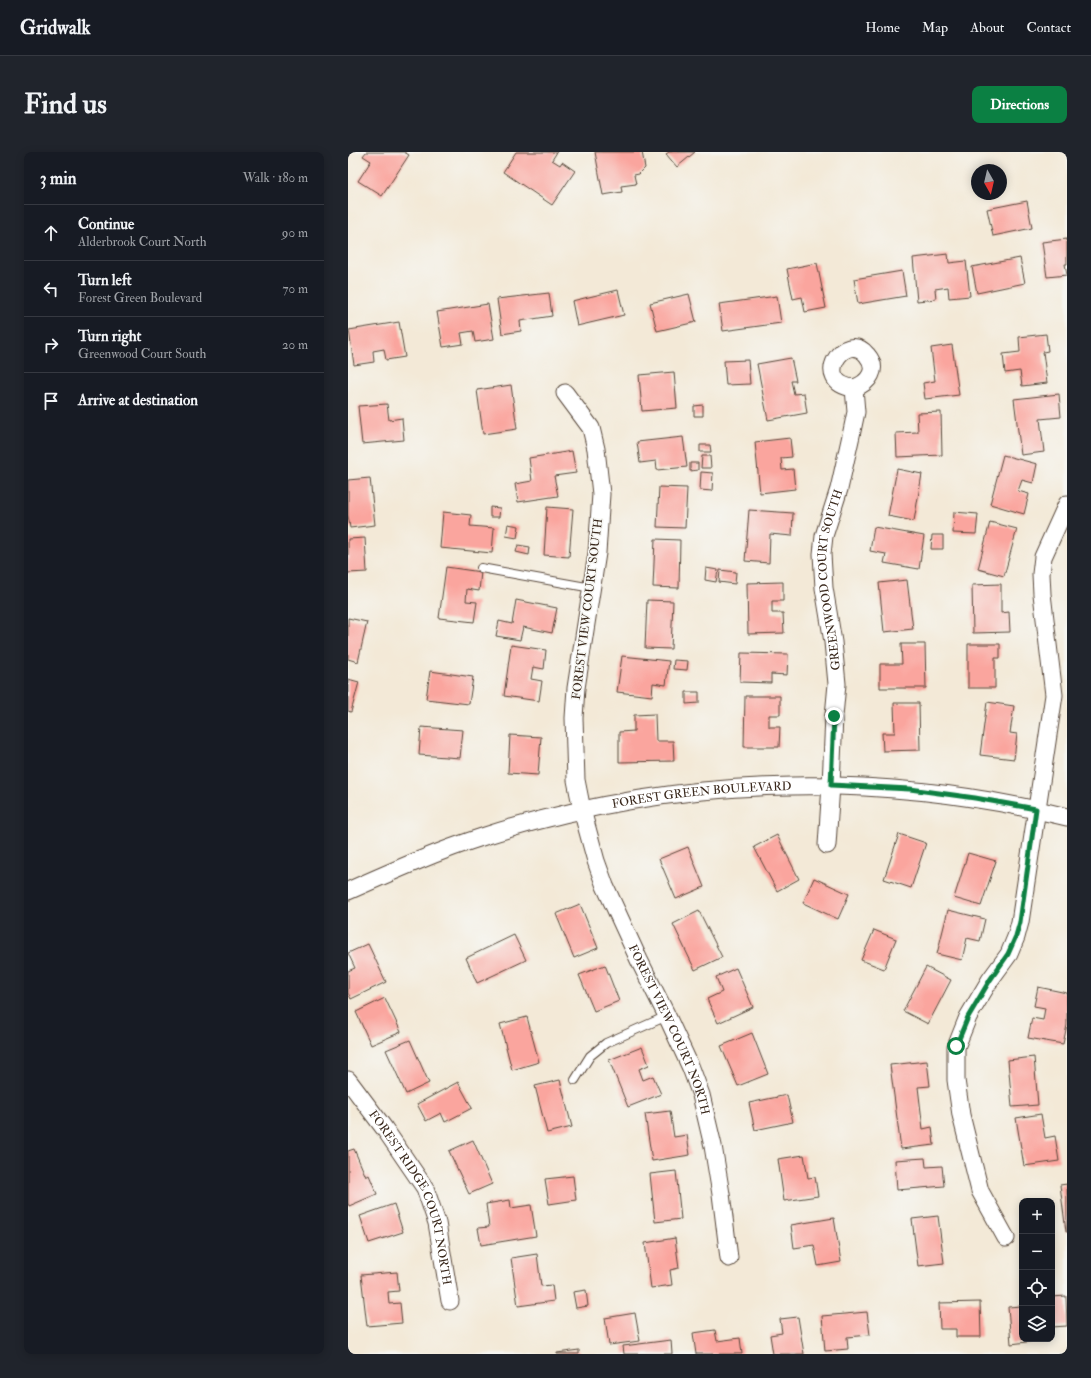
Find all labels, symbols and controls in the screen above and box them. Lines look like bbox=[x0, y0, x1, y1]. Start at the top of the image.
text: Gridwalk bbox=[20, 16, 91, 40]
text: Home bbox=[865, 19, 900, 36]
text: Map bbox=[922, 19, 948, 36]
text: About bbox=[970, 19, 1004, 36]
text: Contact bbox=[1026, 19, 1071, 36]
button: Directions bbox=[972, 86, 1067, 123]
text: Find us bbox=[24, 87, 107, 122]
north arrow bbox=[971, 164, 1007, 200]
text: 3 min bbox=[40, 168, 77, 189]
text: Walk · 180 m bbox=[243, 170, 308, 186]
text: Continue bbox=[78, 215, 134, 234]
icon: ahead bbox=[40, 222, 62, 244]
text: 90 m bbox=[282, 225, 308, 241]
text: Alderbrook Court North bbox=[78, 234, 207, 250]
text: Turn left bbox=[78, 271, 132, 290]
icon: left bbox=[40, 278, 62, 300]
text: 70 m bbox=[283, 281, 308, 297]
text: Forest Green Boulevard bbox=[78, 290, 202, 306]
text: Turn right bbox=[78, 327, 141, 346]
icon: right bbox=[40, 334, 62, 356]
text: 20 m bbox=[282, 337, 308, 353]
text: Greenwood Court South bbox=[78, 346, 206, 362]
icon: arrive bbox=[40, 390, 62, 412]
text: Arrive at destination bbox=[78, 391, 198, 410]
street label: GREENWOOD COURT SOUTH bbox=[815, 487, 846, 671]
street label: FOREST VIEW COURT SOUTH bbox=[569, 517, 606, 701]
route end bbox=[825, 707, 843, 725]
street label: FOREST GREEN BOULEVARD bbox=[611, 779, 792, 812]
street label: FOREST VIEW COURT NORTH bbox=[625, 942, 712, 1116]
route start bbox=[947, 1037, 965, 1055]
street label: FOREST RIDGE COURT NORTH bbox=[365, 1107, 454, 1286]
map controls bbox=[1019, 1198, 1055, 1342]
button: + bbox=[1019, 1198, 1055, 1234]
button: − bbox=[1019, 1234, 1055, 1270]
button: locate bbox=[1019, 1270, 1055, 1306]
button: layers bbox=[1019, 1306, 1055, 1342]

